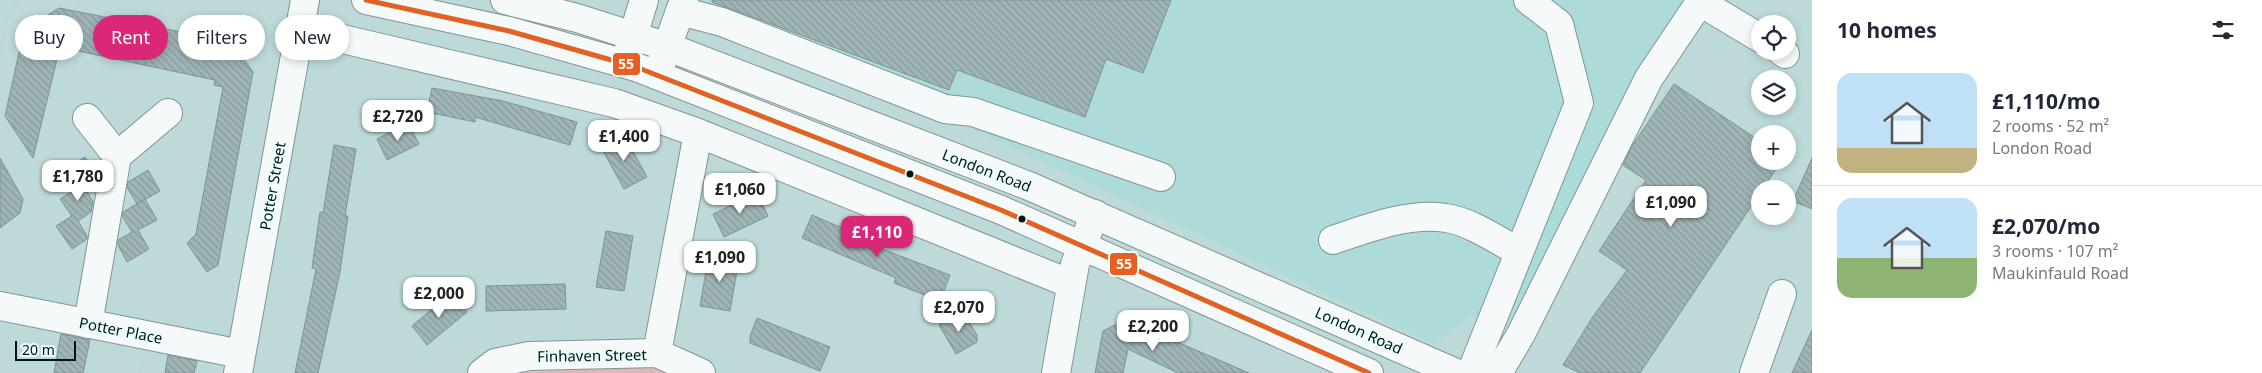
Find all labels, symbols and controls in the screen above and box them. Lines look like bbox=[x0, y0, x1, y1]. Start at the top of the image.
chip: Buy bbox=[15, 15, 83, 60]
chip: Rent bbox=[93, 15, 168, 60]
chip: Filters bbox=[178, 15, 265, 60]
chip: New bbox=[275, 15, 349, 60]
map controls bbox=[1751, 15, 1796, 225]
button: locate bbox=[1751, 15, 1796, 60]
text: 10 homes bbox=[1837, 16, 1937, 44]
icon: filters bbox=[2209, 16, 2237, 44]
line badge: 55 bbox=[612, 52, 641, 76]
text: 55 bbox=[618, 54, 634, 73]
button: layers bbox=[1751, 70, 1796, 115]
text: £1,110/mo bbox=[1992, 87, 2100, 115]
icon: home bbox=[1877, 93, 1937, 153]
pin: £2,720 bbox=[357, 100, 439, 142]
text: £2,720 bbox=[373, 105, 423, 127]
text: 2 rooms · 52 m² bbox=[1992, 115, 2109, 137]
pin: £1,400 bbox=[583, 120, 665, 162]
text: £1,400 bbox=[599, 125, 649, 147]
button: + bbox=[1751, 125, 1796, 170]
text: London Road bbox=[1992, 137, 2092, 159]
street label: Potter Street bbox=[254, 140, 290, 232]
street label: London Road bbox=[940, 144, 1034, 196]
pin: £1,780 bbox=[37, 160, 119, 202]
text: £1,780 bbox=[53, 165, 103, 187]
unlabelled marker bbox=[905, 169, 915, 179]
pin: £1,060 bbox=[699, 172, 781, 215]
text: £1,060 bbox=[715, 178, 765, 200]
button: − bbox=[1751, 180, 1796, 225]
pin: £1,090 bbox=[1630, 186, 1712, 228]
text: £1,090 bbox=[1646, 191, 1696, 213]
text: £2,070/mo bbox=[1992, 212, 2100, 240]
unlabelled marker bbox=[1017, 214, 1027, 224]
pin: £1,110 bbox=[836, 216, 918, 258]
icon: home bbox=[1877, 218, 1937, 278]
text: £1,110 bbox=[852, 221, 902, 243]
pin: £1,090 bbox=[679, 240, 761, 283]
text: 3 rooms · 107 m² bbox=[1992, 240, 2118, 262]
text: £1,090 bbox=[695, 246, 745, 268]
line badge: 55 bbox=[1109, 252, 1138, 276]
text: 55 bbox=[1116, 254, 1132, 273]
text: Maukinfauld Road bbox=[1992, 262, 2129, 284]
pin: £2,000 bbox=[398, 276, 480, 319]
text: £2,000 bbox=[414, 282, 464, 304]
pin: £2,070 bbox=[918, 290, 1000, 333]
text: £2,070 bbox=[934, 296, 984, 318]
street label: London Road bbox=[1312, 302, 1406, 358]
pin: £2,200 bbox=[1112, 310, 1194, 352]
street label: Potter Place bbox=[78, 312, 164, 348]
text: £2,200 bbox=[1128, 315, 1178, 337]
scale bar bbox=[15, 338, 76, 361]
text: 20 m bbox=[22, 340, 55, 359]
street label: Finhaven Street bbox=[537, 344, 648, 366]

